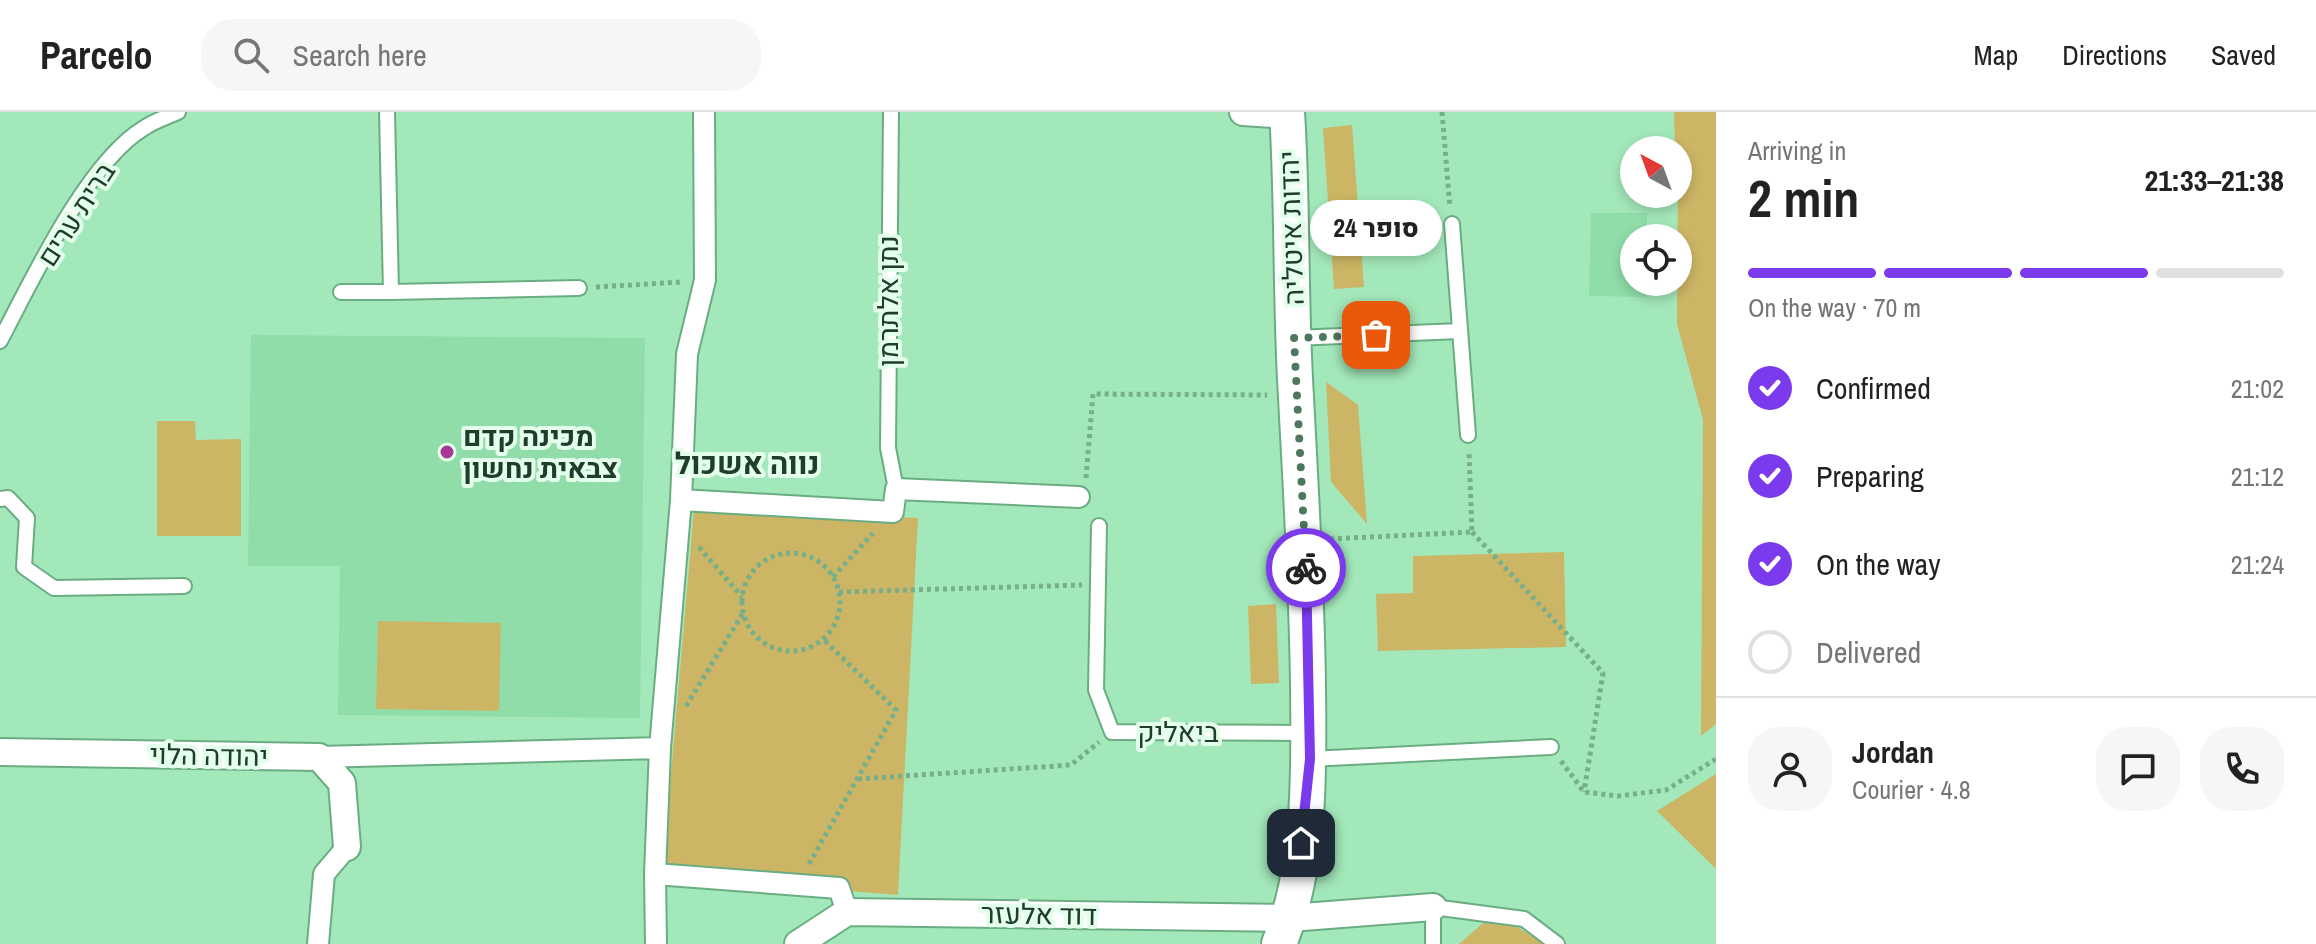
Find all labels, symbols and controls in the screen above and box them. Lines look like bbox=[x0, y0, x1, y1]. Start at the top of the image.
search box bbox=[201, 19, 761, 91]
text: Parcelo bbox=[40, 30, 153, 81]
icon: search bbox=[229, 33, 273, 77]
text: Search here bbox=[293, 35, 427, 75]
text: Map bbox=[1974, 36, 2018, 74]
text: Directions bbox=[2062, 36, 2167, 74]
text: Saved bbox=[2211, 36, 2276, 74]
text: Arriving in bbox=[1748, 133, 1846, 168]
north arrow bbox=[1620, 136, 1692, 208]
map controls bbox=[1620, 136, 1692, 296]
street label: יהדות איטליה bbox=[1269, 150, 1313, 306]
street label: ברית ערים bbox=[28, 154, 124, 273]
text: 21:33–21:38 bbox=[2145, 160, 2284, 200]
text: 2 min bbox=[1748, 163, 1859, 233]
callout: סופר 24 bbox=[1310, 199, 1442, 255]
text: סופר 24 bbox=[1333, 210, 1419, 245]
button: locate bbox=[1620, 224, 1692, 296]
street label: נתן אלתרמן bbox=[869, 235, 907, 367]
text: On the way · 70 m bbox=[1748, 290, 1921, 325]
pin bbox=[1342, 301, 1410, 369]
icon: bag bbox=[1354, 313, 1398, 357]
icon: check bbox=[1748, 366, 1792, 410]
text: Confirmed bbox=[1816, 368, 1931, 408]
text: 21:02 bbox=[2231, 371, 2284, 406]
place label: מכינה קדם צבאית נחשון bbox=[463, 417, 618, 487]
marker: מכינה קדם צבאית נחשון bbox=[438, 443, 456, 461]
district label: נווה אשכול bbox=[675, 443, 819, 483]
icon: check bbox=[1748, 454, 1792, 498]
text: Preparing bbox=[1816, 456, 1924, 496]
text: 21:12 bbox=[2231, 459, 2284, 494]
courier bbox=[1266, 528, 1346, 608]
icon: check bbox=[1748, 542, 1792, 586]
text: On the way bbox=[1816, 544, 1940, 584]
icon: bike bbox=[1284, 546, 1328, 590]
text: 21:24 bbox=[2231, 547, 2284, 582]
text: Delivered bbox=[1816, 632, 1921, 672]
street label: ביאליק bbox=[1137, 713, 1219, 751]
button: person bbox=[1748, 727, 1832, 811]
button: chat bbox=[2096, 727, 2180, 811]
button: phone bbox=[2200, 727, 2284, 811]
text: Jordan bbox=[1852, 732, 1934, 772]
street label: יהודה הלוי bbox=[150, 735, 268, 775]
text: Courier · 4.8 bbox=[1852, 772, 1971, 807]
pin bbox=[1267, 809, 1335, 877]
icon: home bbox=[1279, 821, 1323, 865]
street label: דוד אלעזר bbox=[981, 894, 1097, 934]

